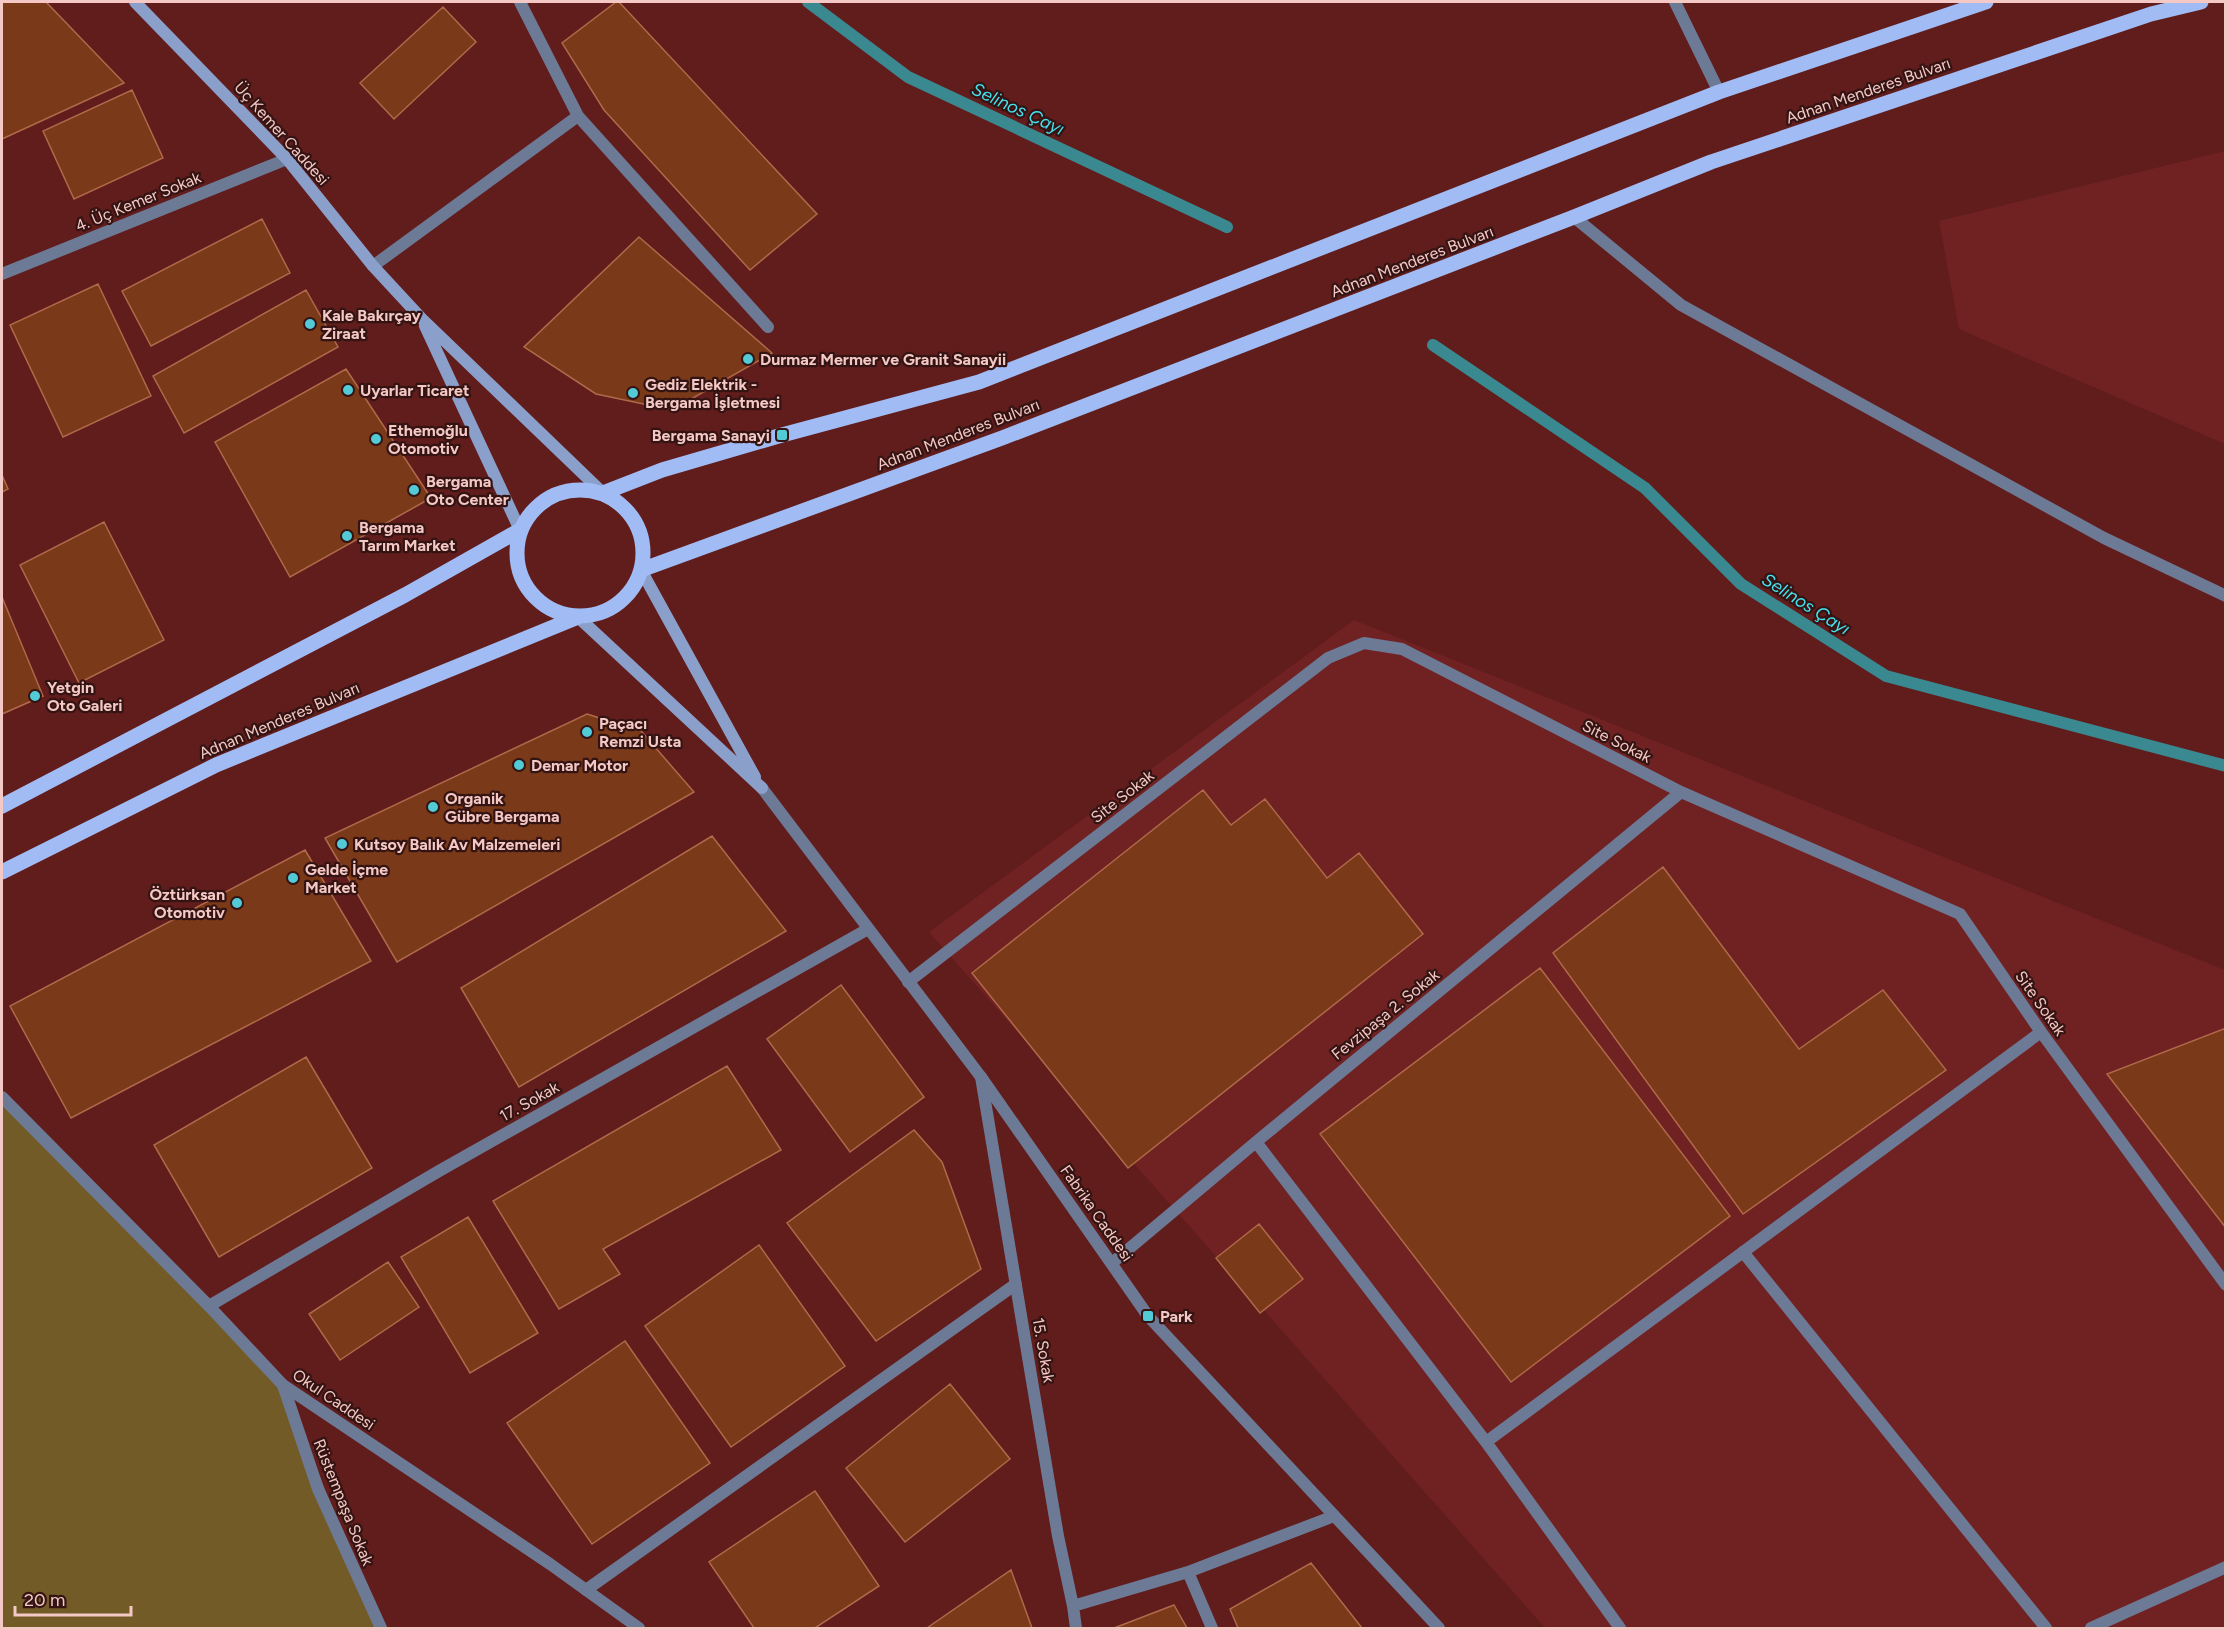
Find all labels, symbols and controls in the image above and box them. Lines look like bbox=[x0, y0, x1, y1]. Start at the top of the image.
street label: Adnan Menderes Bulvarı bbox=[1783, 53, 1953, 128]
street label: Üç Kemer Caddesi bbox=[230, 78, 333, 189]
water label: Selinos Çayı bbox=[968, 78, 1068, 140]
street label: 4. Üç Kemer Sokak bbox=[73, 168, 204, 235]
street label: Adnan Menderes Bulvarı bbox=[1328, 222, 1496, 301]
place label: Kale Bakırçay Ziraat bbox=[322, 306, 422, 343]
marker: Kale Bakırçay Ziraat bbox=[303, 317, 317, 331]
place label: Durmaz Mermer ve Granit Sanayii bbox=[760, 350, 1006, 369]
marker: Durmaz Mermer ve Granit Sanayii bbox=[741, 352, 755, 366]
place label: Gediz Elektrik - Bergama İşletmesi bbox=[645, 375, 780, 412]
place label: Uyarlar Ticaret bbox=[360, 381, 469, 400]
marker: Uyarlar Ticaret bbox=[341, 383, 355, 397]
marker: Gediz Elektrik - Bergama İşletmesi bbox=[626, 386, 640, 400]
street label: Adnan Menderes Bulvarı bbox=[874, 395, 1042, 474]
place label: Ethemoğlu Otomotiv bbox=[388, 421, 468, 458]
place label: Bergama Sanayi bbox=[652, 426, 770, 445]
marker: Bergama Sanayi bbox=[775, 428, 789, 442]
marker: Ethemoğlu Otomotiv bbox=[369, 432, 383, 446]
place label: Bergama Oto Center bbox=[426, 472, 509, 509]
marker: Bergama Oto Center bbox=[407, 483, 421, 497]
place label: Bergama Tarım Market bbox=[359, 518, 456, 555]
marker: Bergama Tarım Market bbox=[340, 529, 354, 543]
water label: Selinos Çayı bbox=[1758, 568, 1854, 640]
place label: Yetgin Oto Galeri bbox=[47, 678, 122, 715]
street label: Adnan Menderes Bulvarı bbox=[196, 678, 362, 763]
marker: Yetgin Oto Galeri bbox=[28, 689, 42, 703]
place label: Paçacı Remzi Usta bbox=[599, 714, 681, 751]
street label: Site Sokak bbox=[1579, 716, 1655, 767]
marker: Paçacı Remzi Usta bbox=[580, 725, 594, 739]
place label: Demar Motor bbox=[531, 756, 628, 775]
marker: Demar Motor bbox=[512, 758, 526, 772]
street label: Site Sokak bbox=[1087, 766, 1158, 827]
place label: Organik Gübre Bergama bbox=[445, 789, 560, 826]
marker: Organik Gübre Bergama bbox=[426, 800, 440, 814]
place label: Kutsoy Balık Av Malzemeleri bbox=[354, 835, 560, 854]
marker: Kutsoy Balık Av Malzemeleri bbox=[335, 837, 349, 851]
place label: Gelde İçme Market bbox=[305, 860, 388, 897]
marker: Gelde İçme Market bbox=[286, 871, 300, 885]
place label: Öztürksan Otomotiv bbox=[150, 885, 225, 922]
marker: Öztürksan Otomotiv bbox=[230, 896, 244, 910]
street label: Fevzipaşa 2. Sokak bbox=[1328, 965, 1443, 1064]
street label: Site Sokak bbox=[2011, 967, 2070, 1040]
street label: 17. Sokak bbox=[496, 1077, 563, 1126]
street label: Fabrika Caddesi bbox=[1056, 1161, 1137, 1265]
place label: Park bbox=[1160, 1307, 1193, 1326]
marker: Park bbox=[1141, 1309, 1155, 1323]
street label: 15. Sokak bbox=[1028, 1316, 1059, 1384]
street label: Okul Caddesi bbox=[289, 1365, 378, 1434]
street label: Rüstempaşa Sokak bbox=[310, 1436, 378, 1568]
scale bar bbox=[15, 1579, 130, 1617]
text: 20 m bbox=[24, 1589, 65, 1611]

